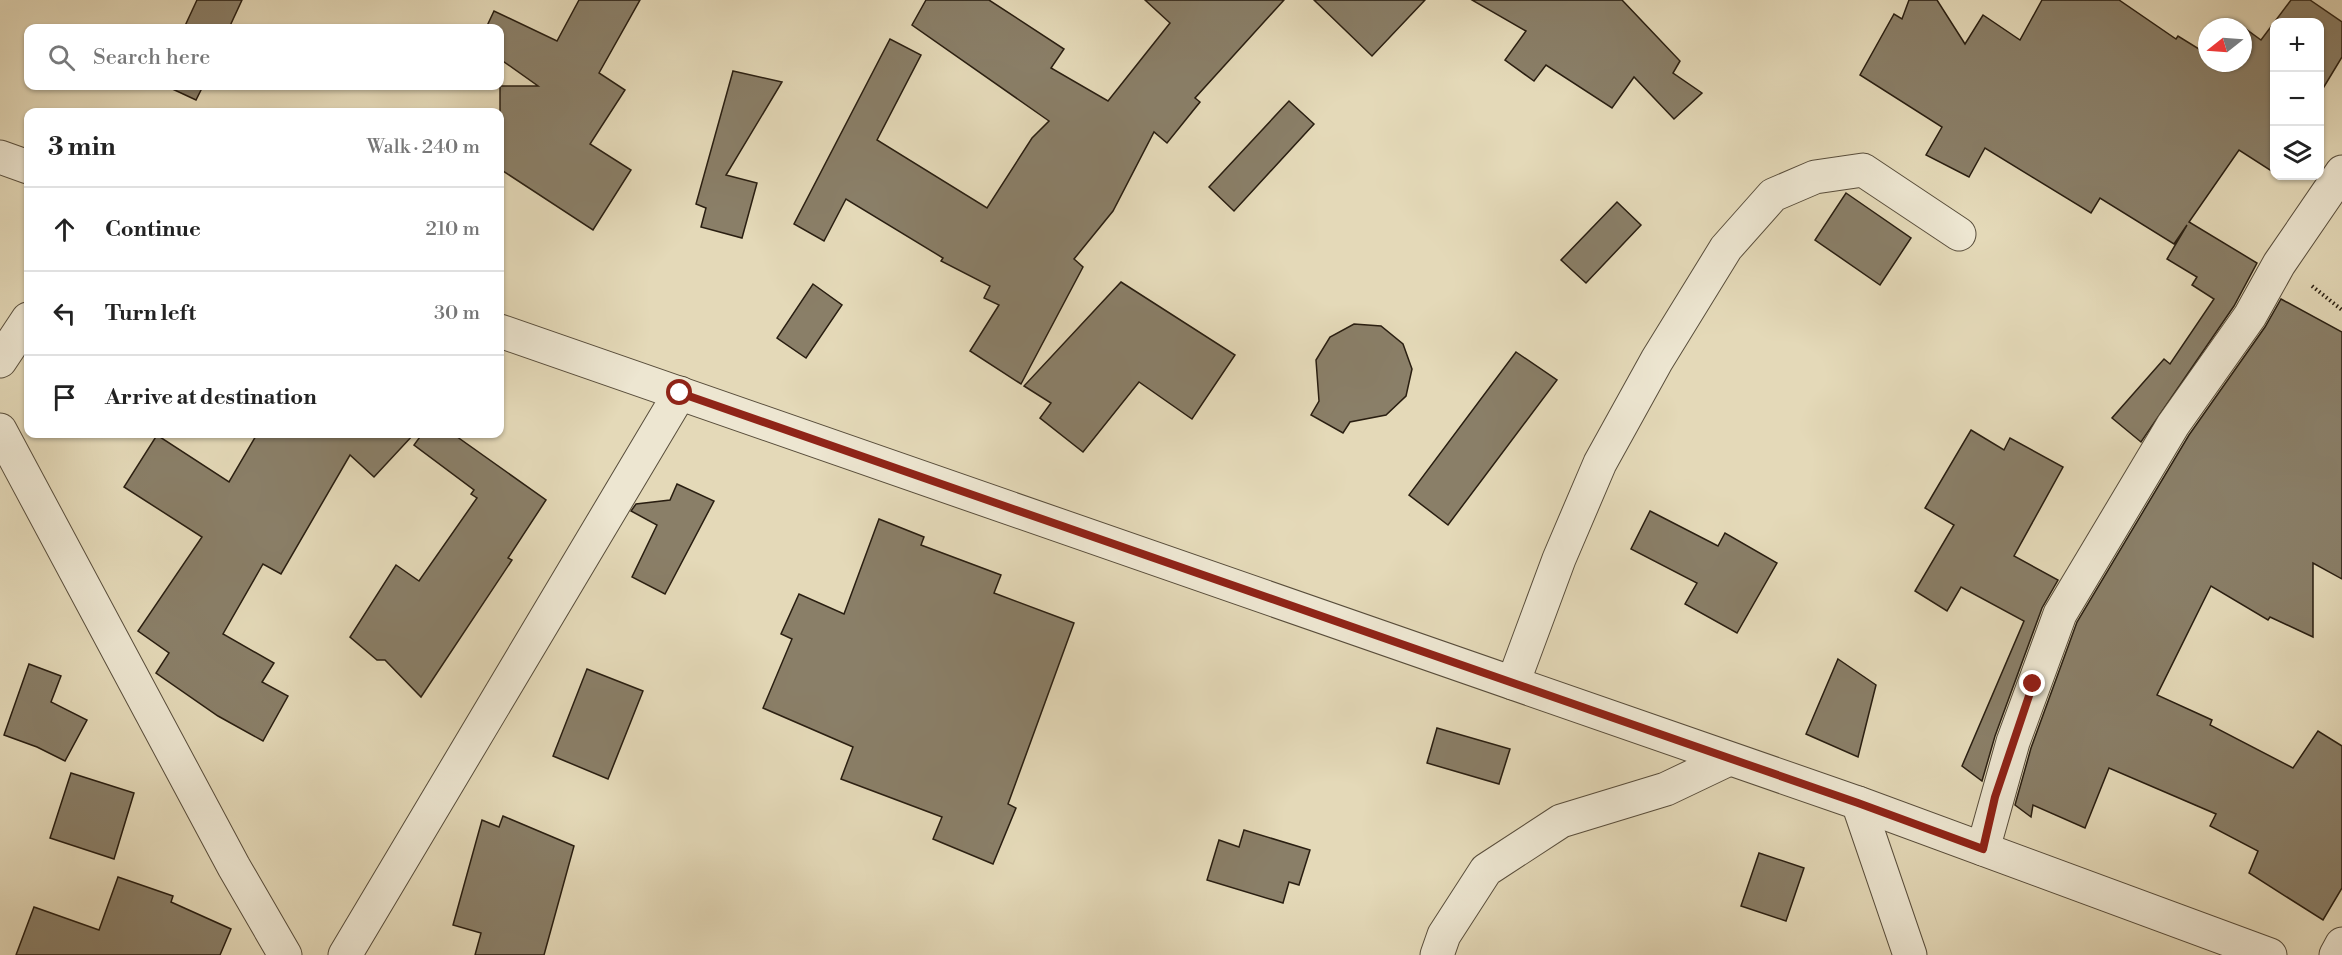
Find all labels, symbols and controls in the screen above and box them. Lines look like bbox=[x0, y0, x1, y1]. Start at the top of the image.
north arrow bbox=[2198, 18, 2252, 72]
map controls bbox=[2270, 18, 2324, 180]
button: + bbox=[2270, 18, 2324, 72]
search box bbox=[24, 24, 504, 90]
icon: search bbox=[45, 41, 78, 74]
text: Search here bbox=[93, 44, 210, 71]
button: − bbox=[2270, 72, 2324, 126]
button: layers bbox=[2270, 126, 2324, 180]
text: 3 min bbox=[48, 131, 116, 163]
text: Walk · 240 m bbox=[367, 135, 480, 160]
icon: ahead bbox=[48, 213, 81, 246]
text: Continue bbox=[105, 216, 201, 243]
text: 210 m bbox=[425, 217, 480, 242]
icon: left bbox=[48, 297, 81, 330]
text: Turn left bbox=[105, 300, 196, 327]
text: 30 m bbox=[434, 301, 480, 326]
route start bbox=[666, 379, 692, 405]
icon: arrive bbox=[48, 381, 81, 414]
text: Arrive at destination bbox=[105, 384, 317, 411]
route end bbox=[2019, 670, 2045, 696]

